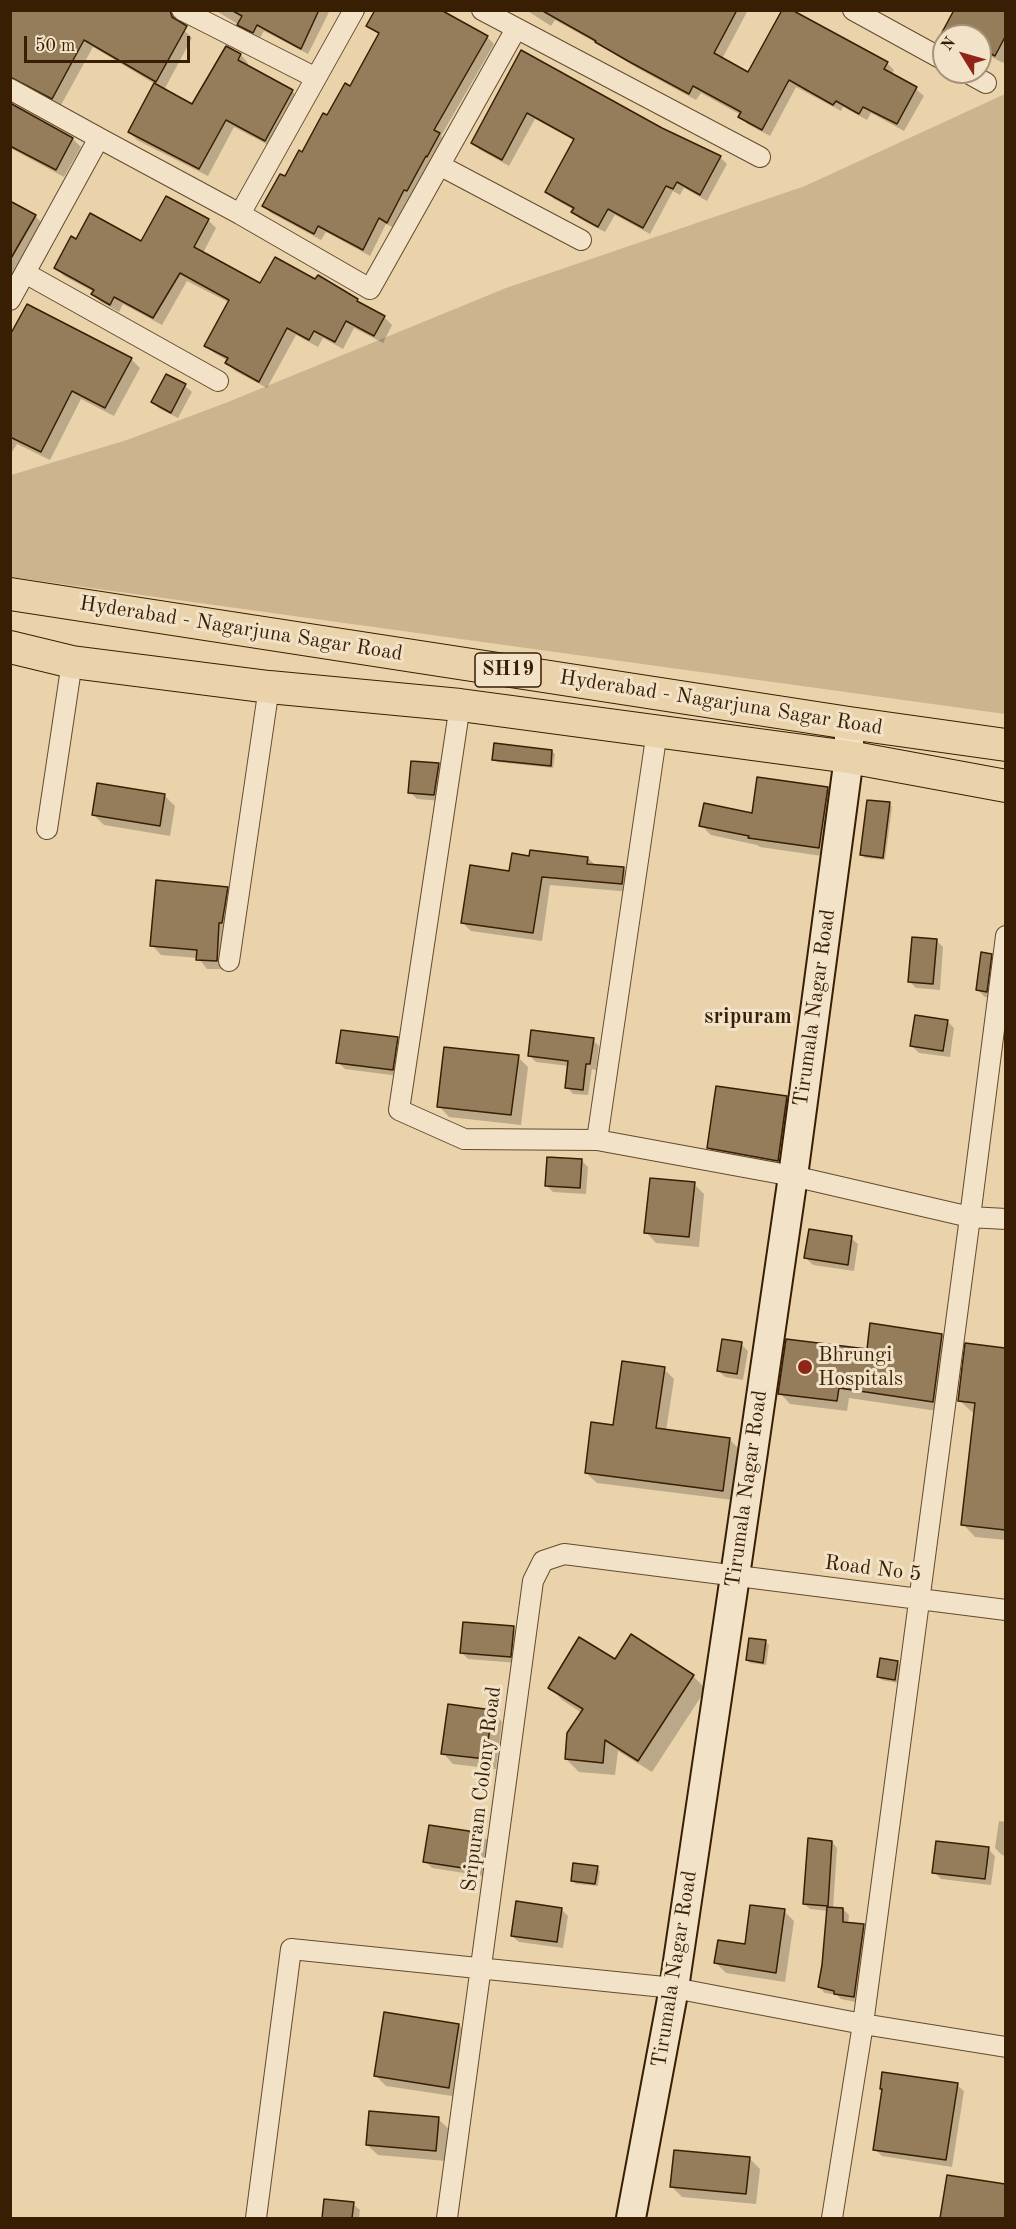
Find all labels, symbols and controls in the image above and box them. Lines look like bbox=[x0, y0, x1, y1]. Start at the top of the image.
scale bar bbox=[27, 24, 194, 62]
north arrow bbox=[932, 24, 992, 84]
text: N bbox=[939, 35, 959, 54]
text: 50 m bbox=[35, 37, 75, 55]
street label: Hyderabad - Nagarjuna Sagar Road bbox=[78, 591, 404, 667]
road number: SH19 bbox=[475, 653, 541, 687]
street label: Hyderabad - Nagarjuna Sagar Road bbox=[558, 665, 884, 741]
street label: Tirumala Nagar Road bbox=[789, 908, 841, 1108]
district label: sripuram bbox=[704, 1004, 792, 1030]
place label: Bhrungi Hospitals bbox=[818, 1342, 903, 1392]
marker: Bhrungi Hospitals bbox=[796, 1358, 814, 1376]
street label: Tirumala Nagar Road bbox=[721, 1389, 773, 1589]
street label: Road No 5 bbox=[823, 1551, 923, 1587]
street label: Sripuram Colony Road bbox=[457, 1685, 507, 1893]
street label: Tirumala Nagar Road bbox=[647, 1869, 703, 2069]

